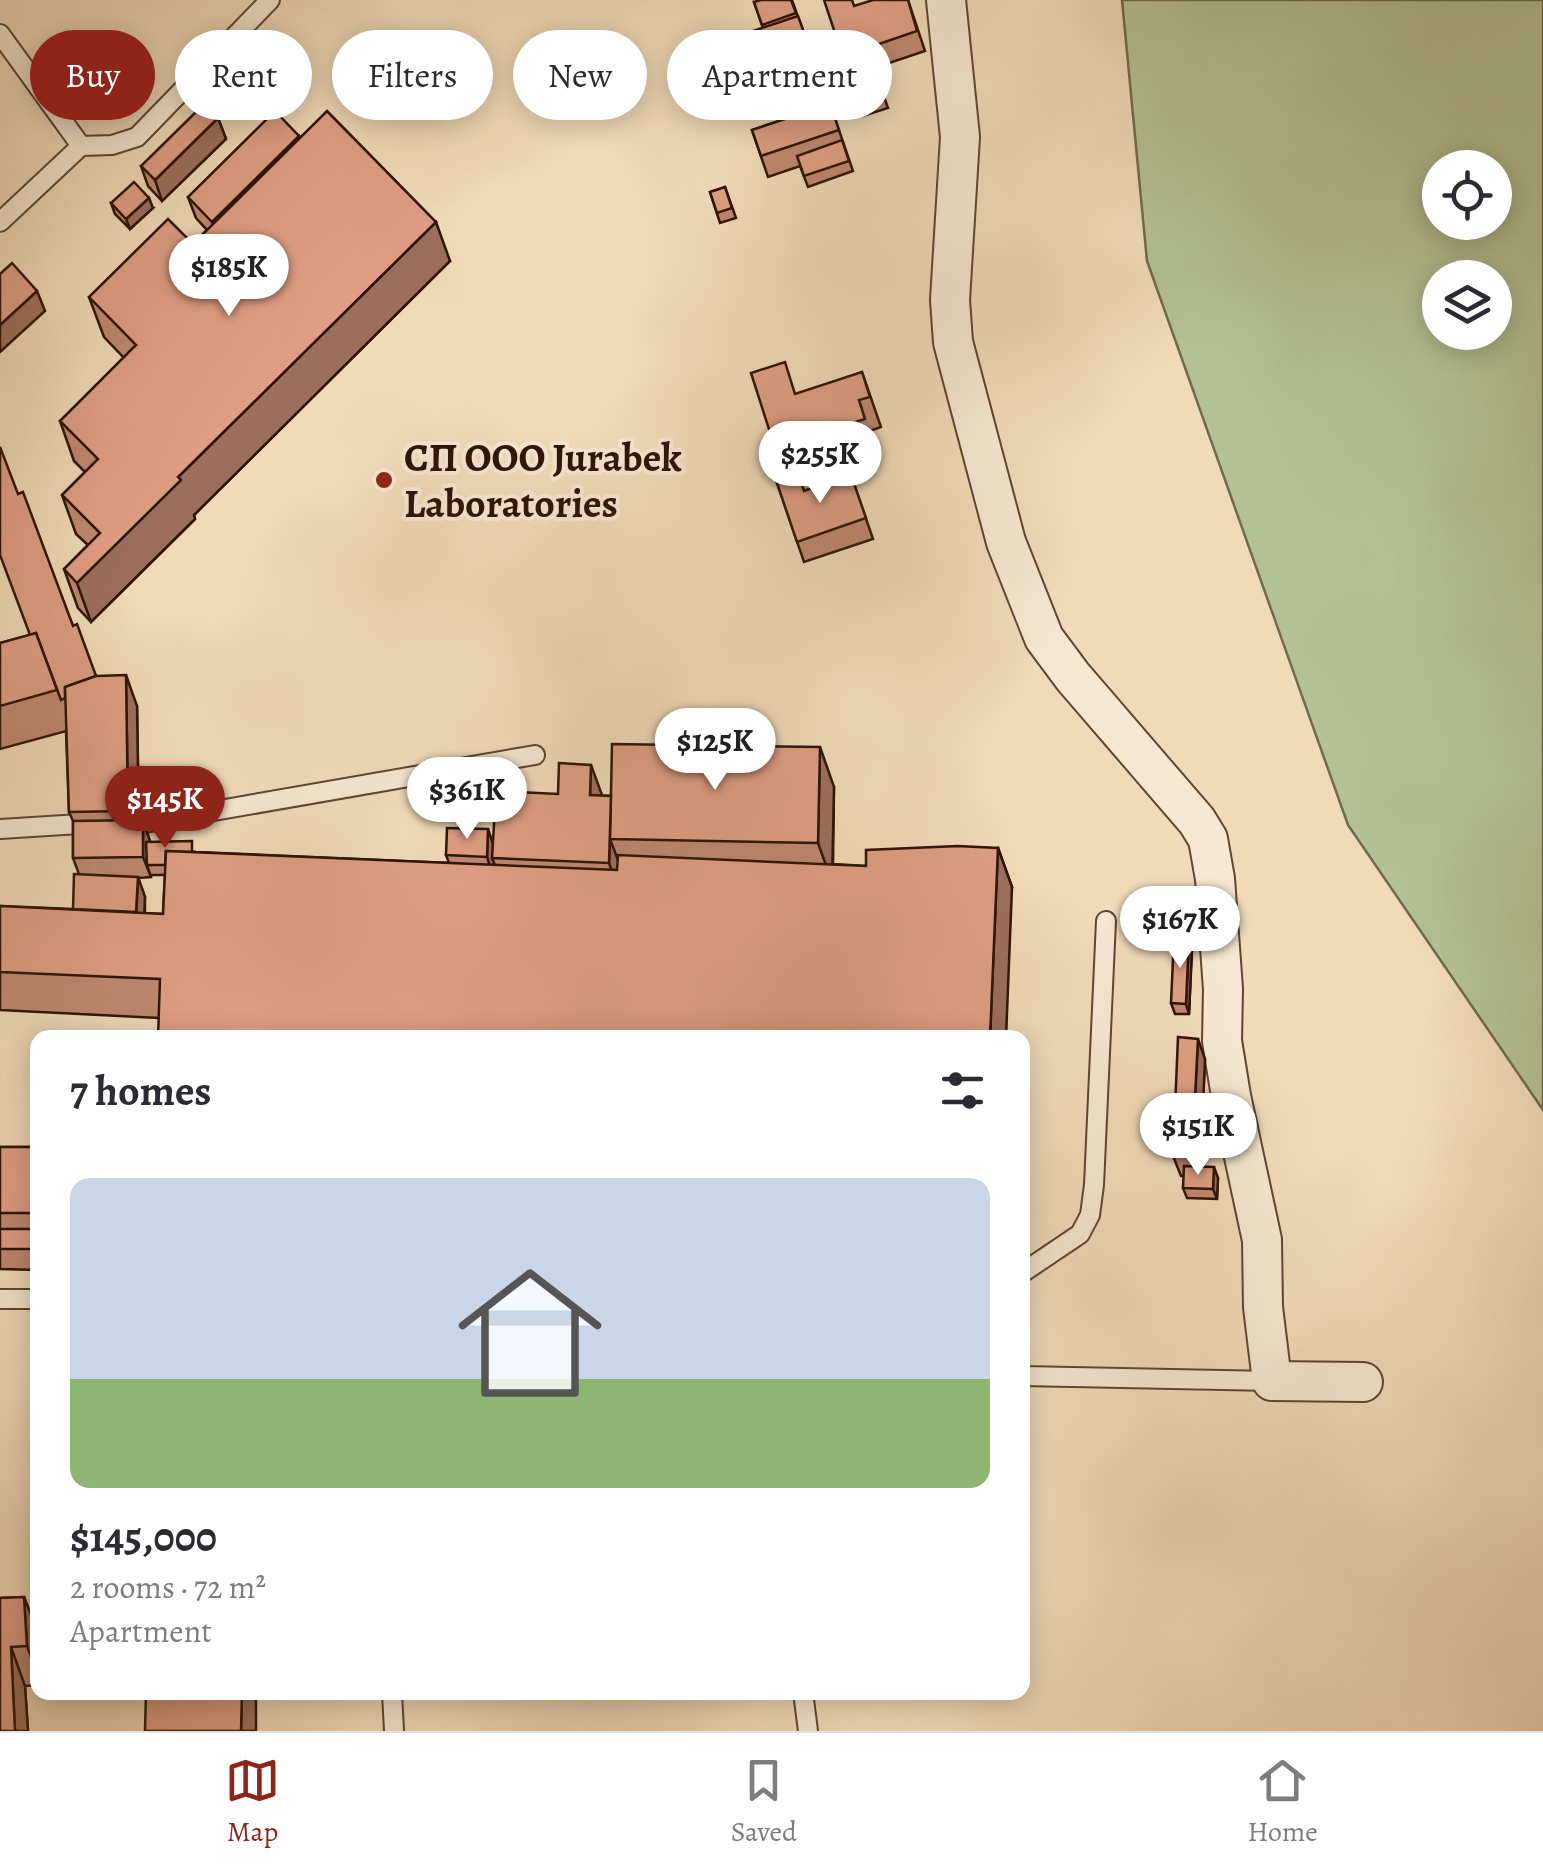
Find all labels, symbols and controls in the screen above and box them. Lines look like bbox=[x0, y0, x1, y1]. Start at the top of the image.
chip: Buy bbox=[30, 30, 155, 120]
chip: Rent bbox=[175, 30, 312, 120]
chip: Filters bbox=[332, 30, 493, 120]
chip: New bbox=[513, 30, 647, 120]
chip: Apartment bbox=[667, 30, 892, 120]
map controls bbox=[1422, 150, 1512, 350]
button: locate bbox=[1422, 150, 1512, 240]
pin: $185K bbox=[159, 234, 299, 319]
text: $185K bbox=[191, 244, 267, 288]
button: layers bbox=[1422, 260, 1512, 350]
pin: $255K bbox=[750, 421, 890, 506]
place label: СП ООО Jurabek Laboratories bbox=[404, 430, 682, 531]
text: $255K bbox=[781, 431, 859, 475]
marker: СП ООО Jurabek Laboratories bbox=[373, 469, 395, 491]
pin: $125K bbox=[645, 708, 785, 793]
text: $125K bbox=[677, 718, 753, 762]
pin: $361K bbox=[397, 757, 537, 842]
pin: $145K bbox=[95, 766, 235, 851]
text: $361K bbox=[429, 767, 505, 811]
text: $145K bbox=[127, 776, 203, 820]
pin: $167K bbox=[1110, 886, 1250, 971]
text: $167K bbox=[1142, 896, 1218, 940]
text: 7 homes bbox=[70, 1062, 211, 1119]
icon: filters bbox=[935, 1063, 990, 1118]
pin: $151K bbox=[1128, 1093, 1268, 1178]
text: $151K bbox=[1162, 1103, 1234, 1147]
icon: home bbox=[440, 1243, 620, 1423]
text: $145,000 bbox=[70, 1508, 217, 1565]
text: 2 rooms · 72 m² bbox=[70, 1565, 266, 1609]
text: Apartment bbox=[70, 1609, 212, 1653]
tab: Map bbox=[225, 1753, 280, 1851]
tab: Saved bbox=[731, 1753, 797, 1851]
tab: Home bbox=[1247, 1753, 1318, 1851]

